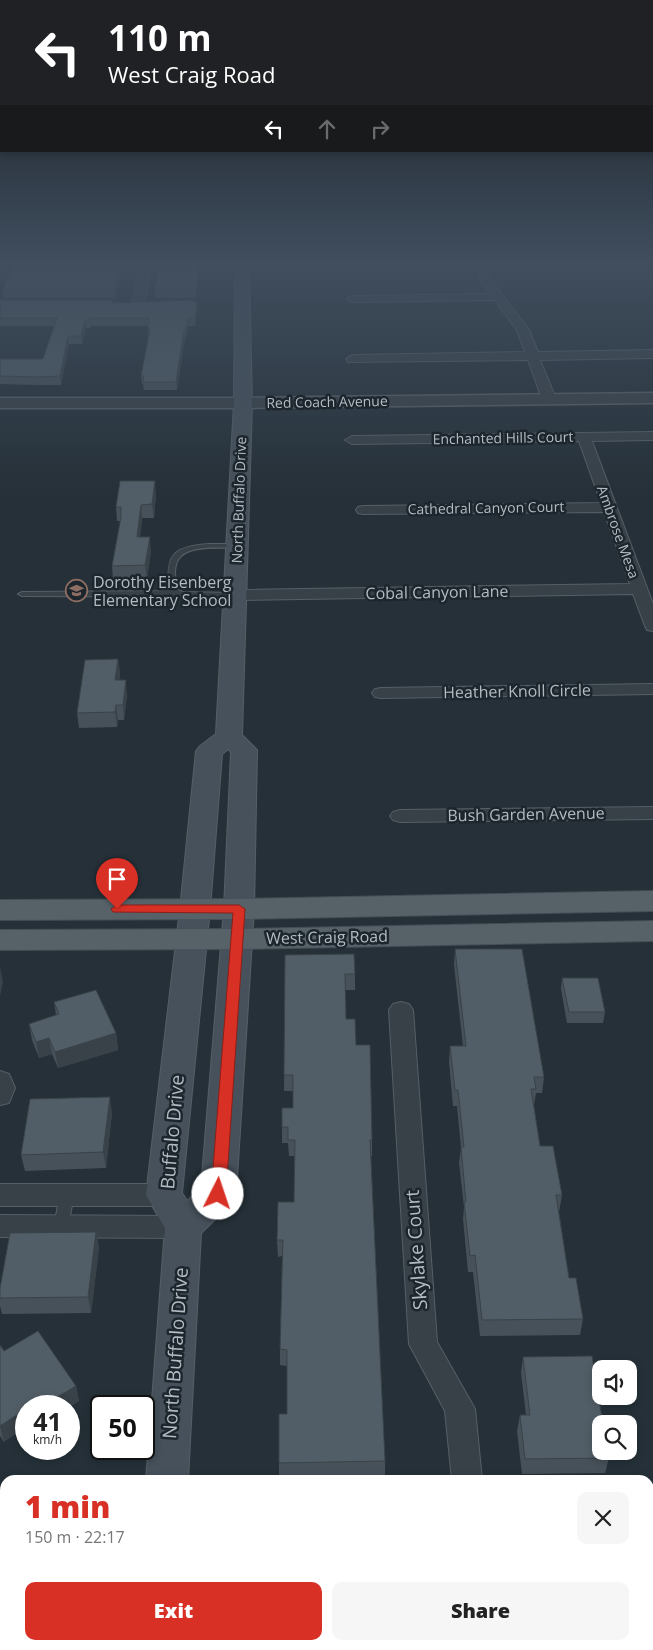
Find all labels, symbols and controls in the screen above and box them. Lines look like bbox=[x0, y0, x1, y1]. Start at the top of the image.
text: 110 m bbox=[108, 14, 212, 61]
icon: left bbox=[25, 20, 90, 85]
text: West Craig Road bbox=[108, 59, 276, 89]
icon: left bbox=[260, 115, 288, 143]
icon: ahead bbox=[313, 115, 341, 143]
icon: right bbox=[366, 115, 394, 143]
street label: Red Coach Avenue bbox=[266, 391, 388, 412]
street label: Enchanted Hills Court bbox=[432, 427, 574, 448]
street label: North Buffalo Drive bbox=[227, 436, 250, 564]
street label: Ambrose Mesa bbox=[593, 483, 644, 581]
street label: Cathedral Canyon Court bbox=[408, 497, 564, 518]
place label: Dorothy Eisenberg Elementary School bbox=[93, 571, 232, 611]
school or university icon: Dorothy Eisenberg Elementary School bbox=[65, 579, 89, 603]
street label: Cobal Canyon Lane bbox=[365, 580, 509, 604]
street label: Heather Knoll Circle bbox=[443, 679, 591, 703]
street label: Bush Garden Avenue bbox=[447, 802, 605, 826]
pin bbox=[96, 858, 138, 909]
icon: arrive bbox=[103, 865, 131, 893]
street label: West Craig Road bbox=[266, 925, 388, 949]
street label: Buffalo Drive bbox=[154, 1074, 190, 1190]
position arrow bbox=[191, 1167, 243, 1219]
street label: Skylake Court bbox=[399, 1189, 433, 1311]
street label: North Buffalo Drive bbox=[156, 1266, 194, 1440]
map controls bbox=[592, 1360, 637, 1460]
button: sound bbox=[592, 1360, 637, 1405]
speed limit sign: 50 bbox=[90, 1395, 155, 1460]
text: 41 bbox=[33, 1404, 62, 1438]
button: search bbox=[592, 1415, 637, 1460]
text: km/h bbox=[33, 1431, 62, 1448]
text: 1 min bbox=[25, 1486, 110, 1527]
button: close bbox=[577, 1492, 629, 1544]
text: 150 m · 22:17 bbox=[25, 1526, 125, 1548]
button: Exit bbox=[25, 1582, 322, 1640]
button: Share bbox=[332, 1582, 629, 1640]

